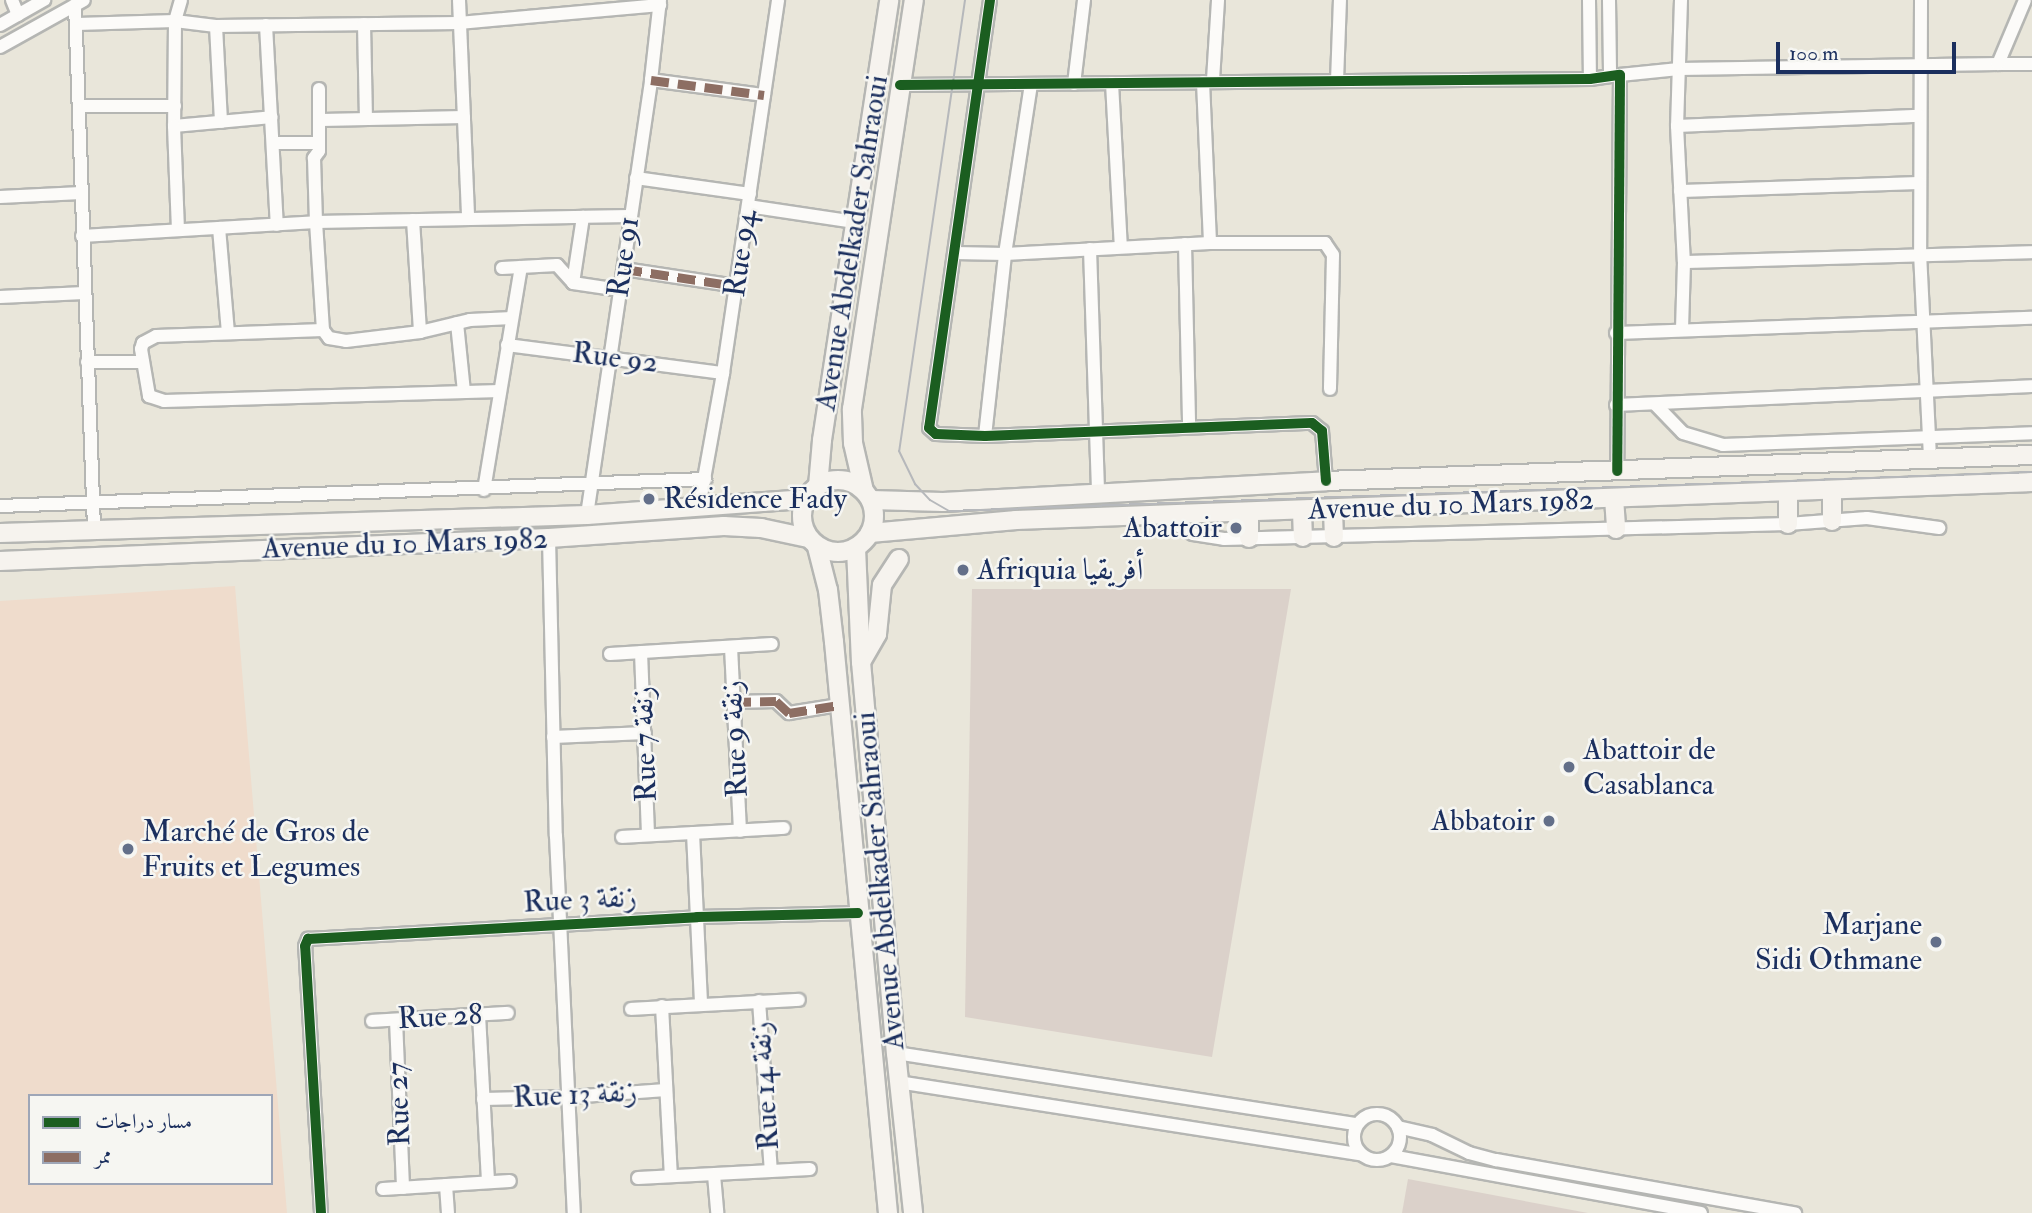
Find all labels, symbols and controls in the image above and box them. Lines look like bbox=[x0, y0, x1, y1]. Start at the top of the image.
scale bar bbox=[1780, 28, 1960, 72]
text: 100 m bbox=[1789, 40, 1839, 67]
street label: Avenue Abdelkader Sahraoui bbox=[808, 73, 896, 413]
street label: Rue 94 bbox=[717, 208, 765, 300]
street label: Rue 91 bbox=[601, 214, 647, 300]
street label: Rue 92 bbox=[570, 335, 660, 381]
place label: Résidence Fady bbox=[663, 481, 847, 517]
street label: Avenue du 10 Mars 1982 bbox=[1307, 482, 1595, 528]
marker: Résidence Fady bbox=[641, 491, 657, 507]
place label: Abattoir bbox=[1123, 510, 1222, 546]
marker: Abattoir bbox=[1228, 520, 1244, 536]
street label: Avenue du 10 Mars 1982 bbox=[261, 521, 549, 567]
place label: Afriquia أفريقيا bbox=[977, 552, 1144, 588]
marker: Afriquia أفريقيا bbox=[955, 562, 971, 578]
street label: Rue 9 زنقة bbox=[714, 679, 756, 799]
street label: Rue 7 زنقة bbox=[625, 685, 665, 803]
street label: Avenue Abdelkader Sahraoui bbox=[847, 710, 913, 1052]
place label: Abattoir de Casablanca bbox=[1583, 732, 1716, 802]
marker: Abattoir de Casablanca bbox=[1561, 759, 1577, 775]
place label: Abbatoir bbox=[1431, 803, 1535, 839]
marker: Abbatoir bbox=[1541, 813, 1557, 829]
place label: Marché de Gros de Fruits et Legumes bbox=[142, 814, 369, 884]
marker: Marché de Gros de Fruits et Legumes bbox=[120, 841, 136, 857]
street label: Rue 3 زنقة bbox=[522, 879, 638, 921]
place label: Marjane Sidi Othmane bbox=[1755, 907, 1922, 978]
marker: Marjane Sidi Othmane bbox=[1928, 934, 1944, 950]
street label: Rue 28 bbox=[397, 997, 483, 1037]
street label: Rue 14 زنقة bbox=[743, 1020, 787, 1152]
street label: Rue 27 bbox=[380, 1061, 418, 1147]
street label: Rue 13 زنقة bbox=[512, 1074, 638, 1116]
legend bbox=[28, 1094, 273, 1185]
text: مسار دراجات bbox=[95, 1108, 192, 1135]
text: ممر bbox=[95, 1143, 112, 1170]

